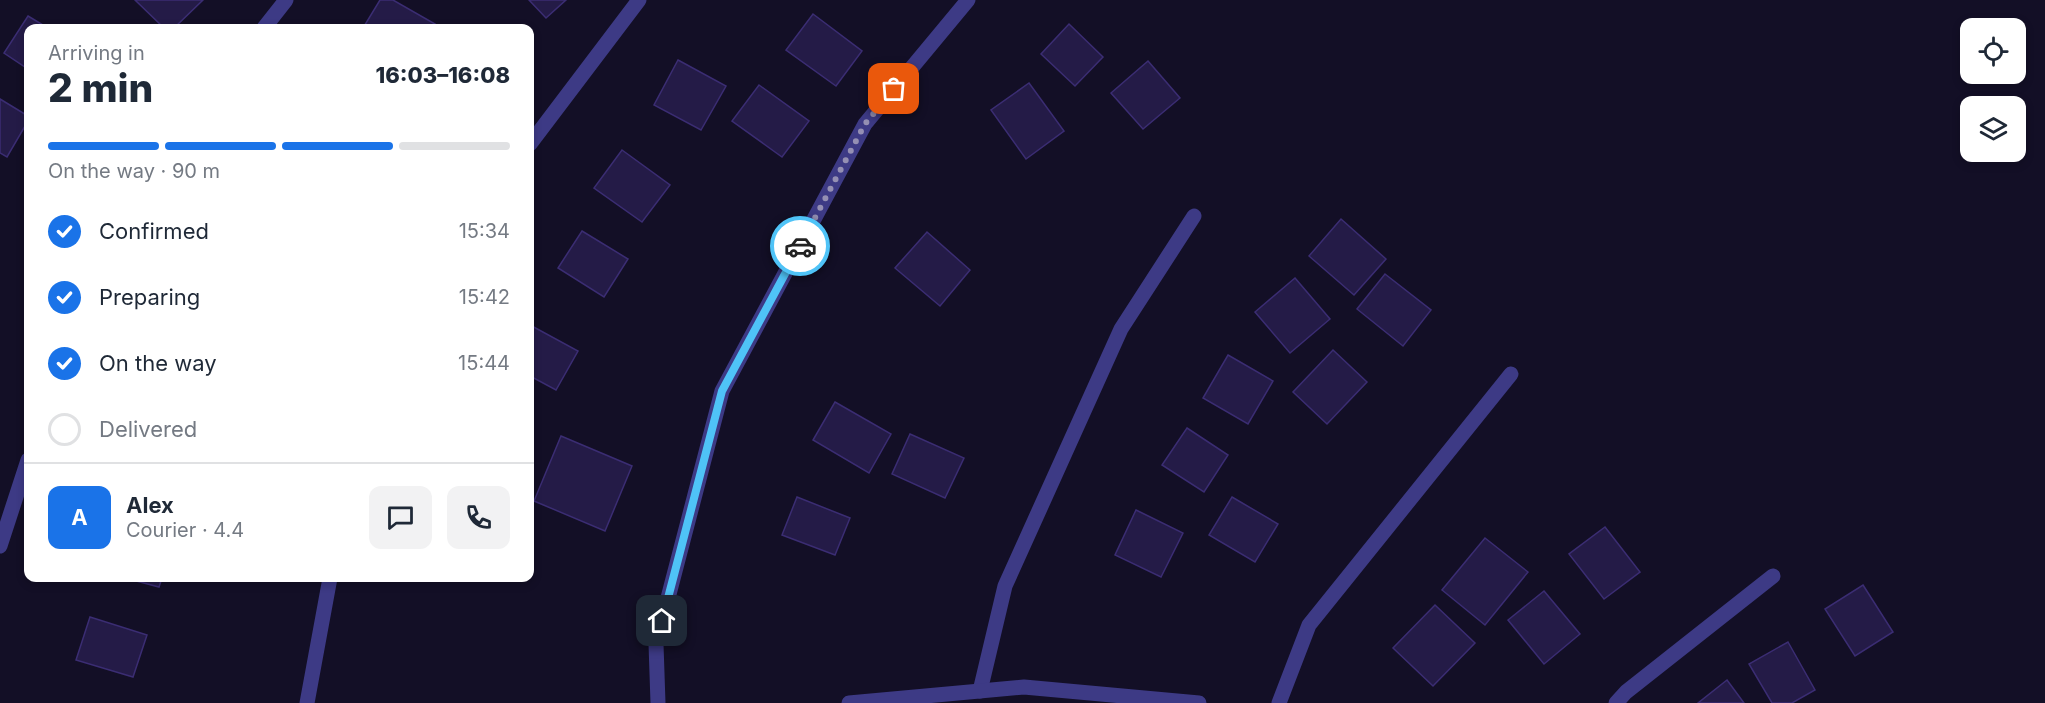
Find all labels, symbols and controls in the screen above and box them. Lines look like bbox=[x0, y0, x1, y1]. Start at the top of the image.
map controls bbox=[1960, 18, 2026, 162]
button: locate bbox=[1960, 18, 2026, 84]
text: Arriving in bbox=[48, 41, 145, 65]
text: 16:03–16:08 bbox=[375, 62, 510, 88]
pin bbox=[868, 63, 919, 114]
text: 2 min bbox=[48, 64, 153, 111]
icon: bag bbox=[877, 72, 910, 105]
button: layers bbox=[1960, 96, 2026, 162]
text: On the way · 90 m bbox=[48, 159, 220, 183]
icon: check bbox=[48, 215, 81, 248]
courier bbox=[770, 216, 830, 276]
text: Confirmed bbox=[99, 218, 209, 244]
text: 15:34 bbox=[459, 219, 510, 243]
icon: car bbox=[784, 230, 817, 263]
icon: check bbox=[48, 281, 81, 314]
text: Preparing bbox=[99, 284, 200, 310]
text: 15:42 bbox=[459, 285, 510, 309]
icon: check bbox=[48, 347, 81, 380]
text: On the way bbox=[99, 350, 217, 376]
text: 15:44 bbox=[458, 351, 510, 375]
text: Delivered bbox=[99, 416, 197, 442]
button: chat bbox=[369, 486, 432, 549]
button: phone bbox=[447, 486, 510, 549]
text: Alex bbox=[126, 492, 174, 518]
text: A bbox=[71, 504, 88, 530]
text: Courier · 4.4 bbox=[126, 518, 244, 542]
pin bbox=[636, 595, 687, 646]
icon: home bbox=[645, 604, 678, 637]

